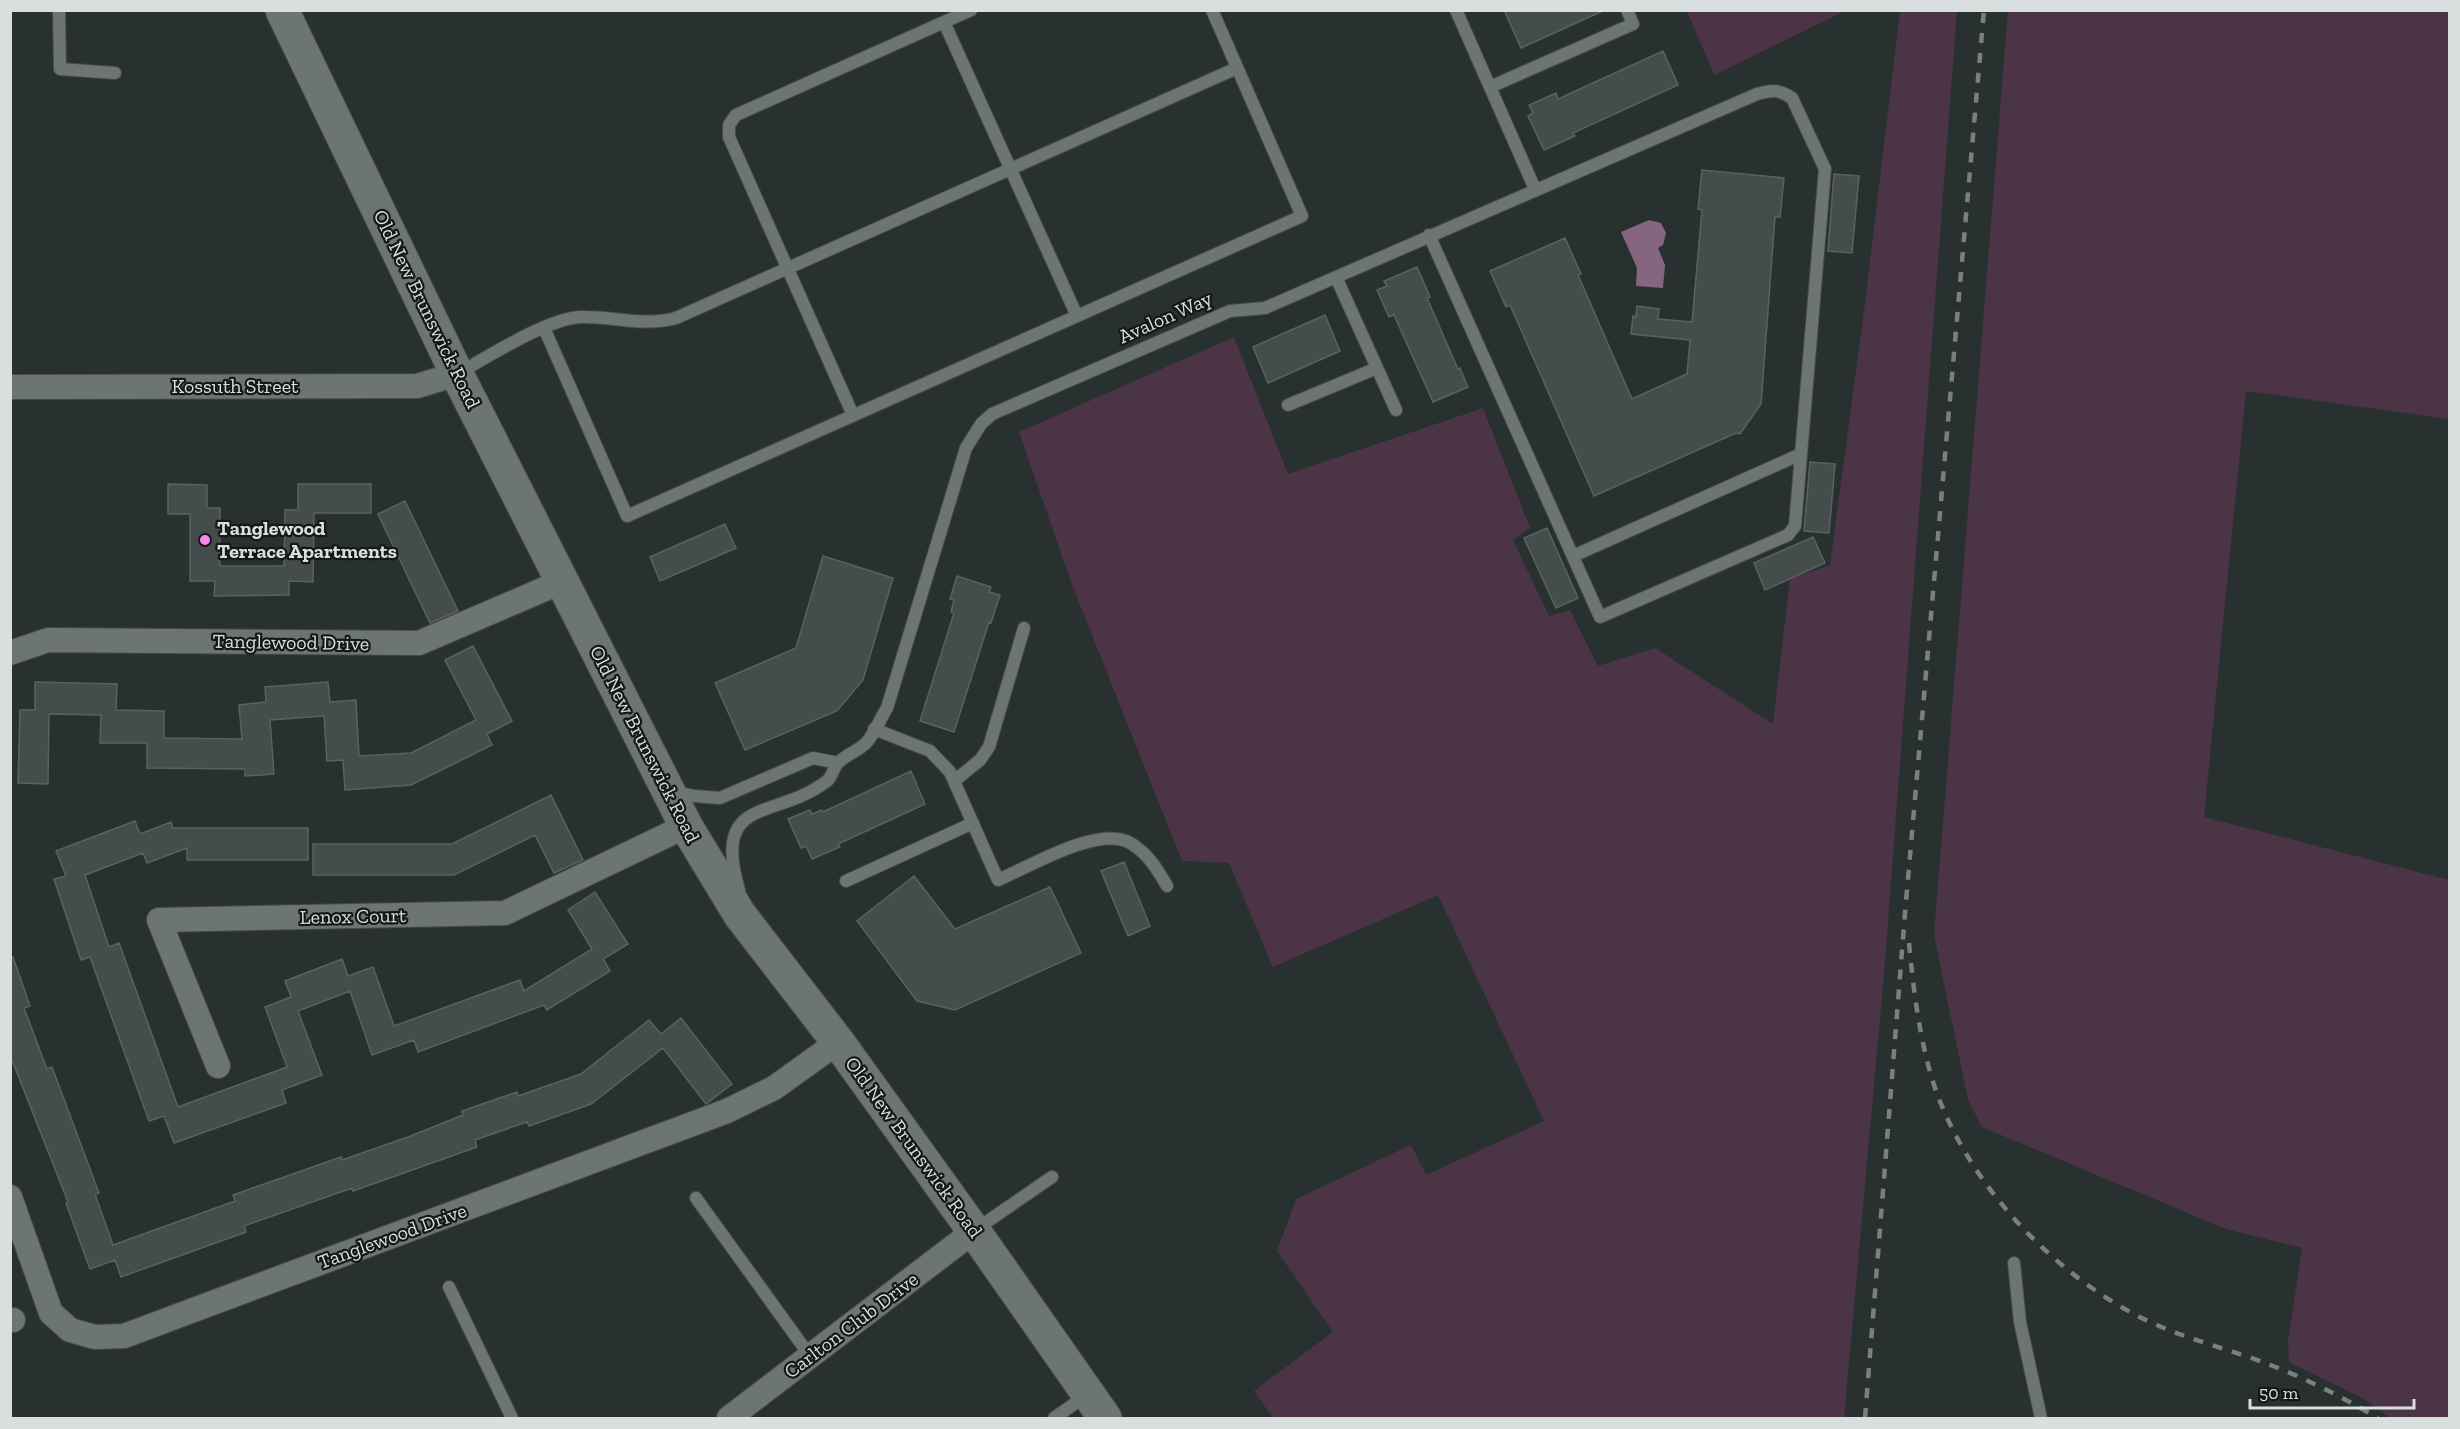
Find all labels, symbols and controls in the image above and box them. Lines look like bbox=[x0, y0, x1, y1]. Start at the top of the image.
street label: Old New Brunswick Road bbox=[368, 206, 486, 412]
street label: Avalon Way bbox=[1114, 285, 1216, 348]
street label: Kossuth Street bbox=[171, 374, 299, 398]
place label: Tanglewood Terrace Apartments bbox=[217, 516, 397, 563]
marker: Tanglewood Terrace Apartments bbox=[198, 533, 212, 547]
street label: Tanglewood Drive bbox=[212, 629, 370, 655]
street label: Old New Brunswick Road bbox=[585, 641, 705, 847]
street label: Lenox Court bbox=[299, 903, 407, 929]
street label: Old New Brunswick Road bbox=[840, 1052, 988, 1242]
street label: Tanglewood Drive bbox=[314, 1198, 470, 1274]
street label: Carlton Club Drive bbox=[779, 1267, 923, 1383]
scale bar bbox=[2250, 1372, 2414, 1410]
text: 50 m bbox=[2259, 1382, 2299, 1404]

